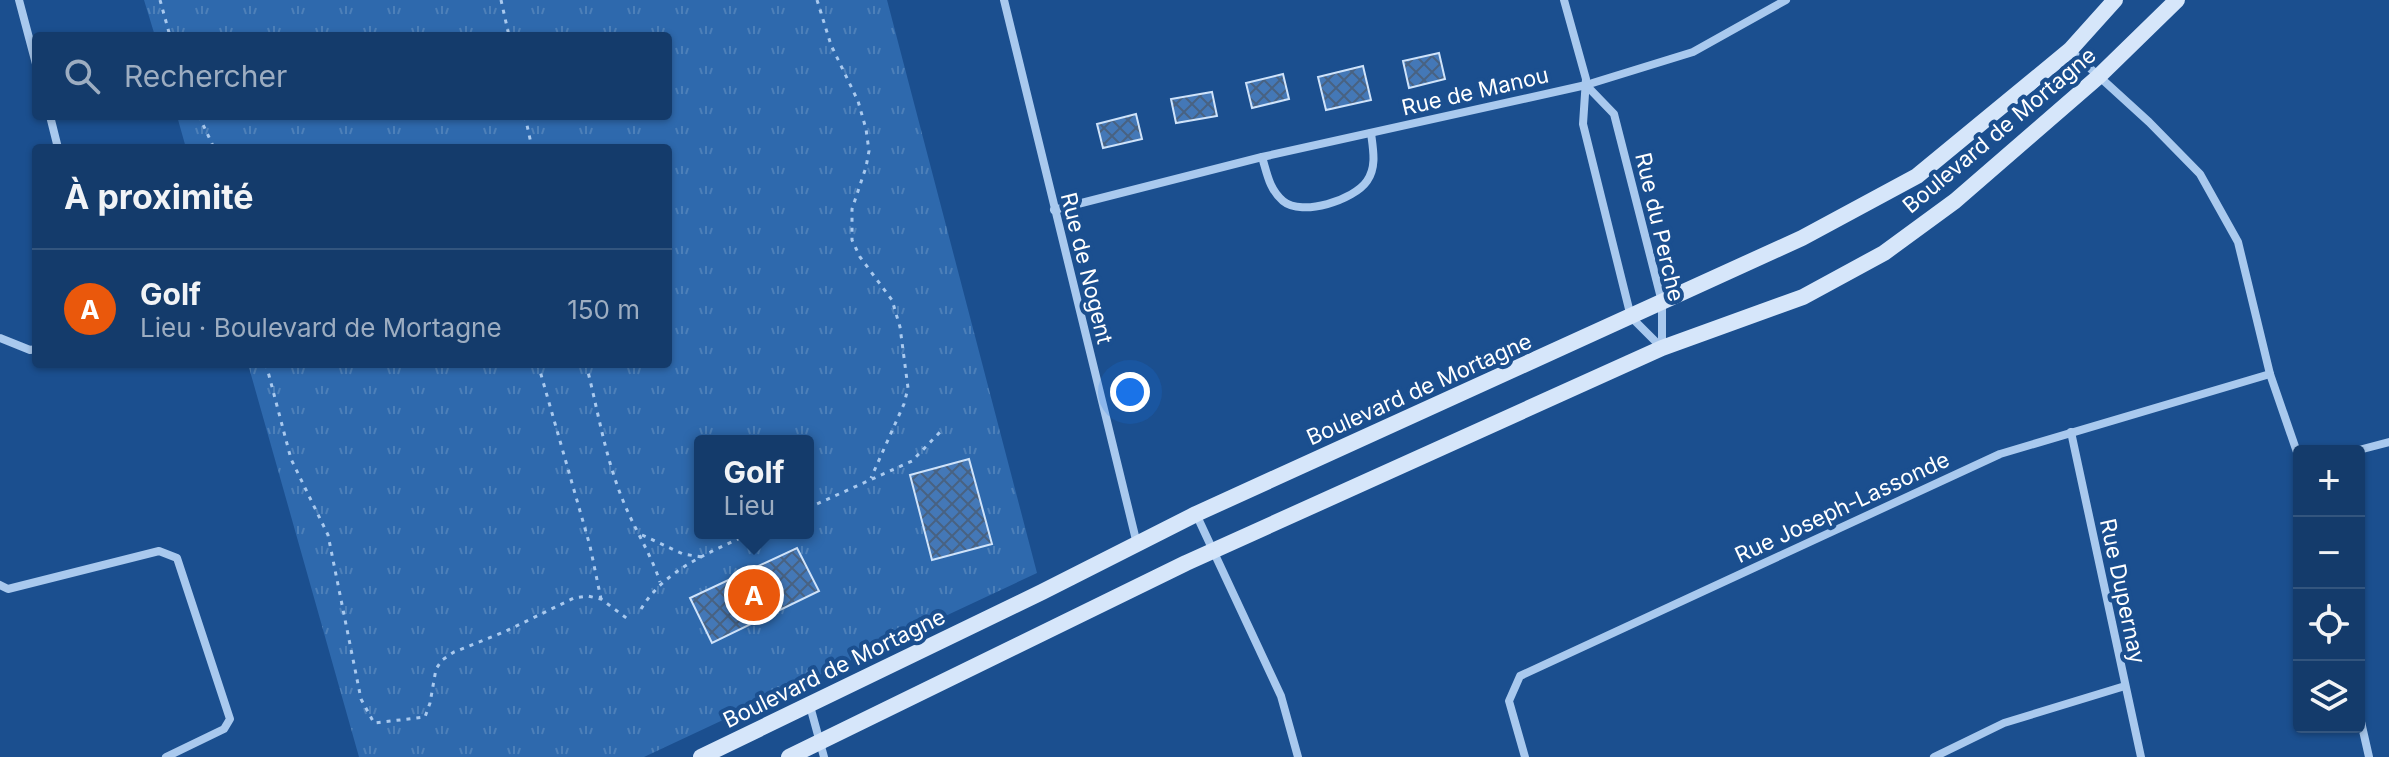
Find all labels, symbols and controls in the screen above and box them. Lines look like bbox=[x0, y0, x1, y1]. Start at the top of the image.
search box bbox=[32, 32, 672, 120]
street label: Boulevard de Mortagne bbox=[1897, 42, 2101, 218]
icon: search bbox=[60, 54, 104, 98]
text: Rechercher bbox=[124, 58, 287, 94]
street label: Rue de Manou bbox=[1399, 61, 1551, 121]
street label: Rue du Perche bbox=[1630, 150, 1690, 304]
text: À proximité bbox=[64, 176, 254, 217]
street label: Rue de Nogent bbox=[1056, 190, 1118, 346]
text: Golf bbox=[140, 276, 201, 312]
text: A bbox=[80, 294, 100, 325]
text: 150 m bbox=[567, 294, 640, 325]
text: Lieu · Boulevard de Mortagne bbox=[140, 312, 502, 343]
street label: Boulevard de Mortagne bbox=[1302, 328, 1536, 450]
your location bbox=[1110, 372, 1150, 412]
popup bbox=[694, 435, 814, 539]
map controls bbox=[2293, 445, 2365, 733]
button: + bbox=[2293, 445, 2365, 517]
street label: Rue Joseph-Lassonde bbox=[1731, 446, 1953, 568]
text: Golf bbox=[724, 454, 784, 490]
text: Lieu bbox=[724, 490, 775, 521]
street label: Rue Dupernay bbox=[2095, 516, 2151, 666]
button: − bbox=[2293, 517, 2365, 589]
pin: A bbox=[728, 565, 780, 625]
button: locate bbox=[2293, 589, 2365, 661]
street label: Boulevard de Mortagne bbox=[719, 603, 949, 733]
button: layers bbox=[2293, 661, 2365, 733]

